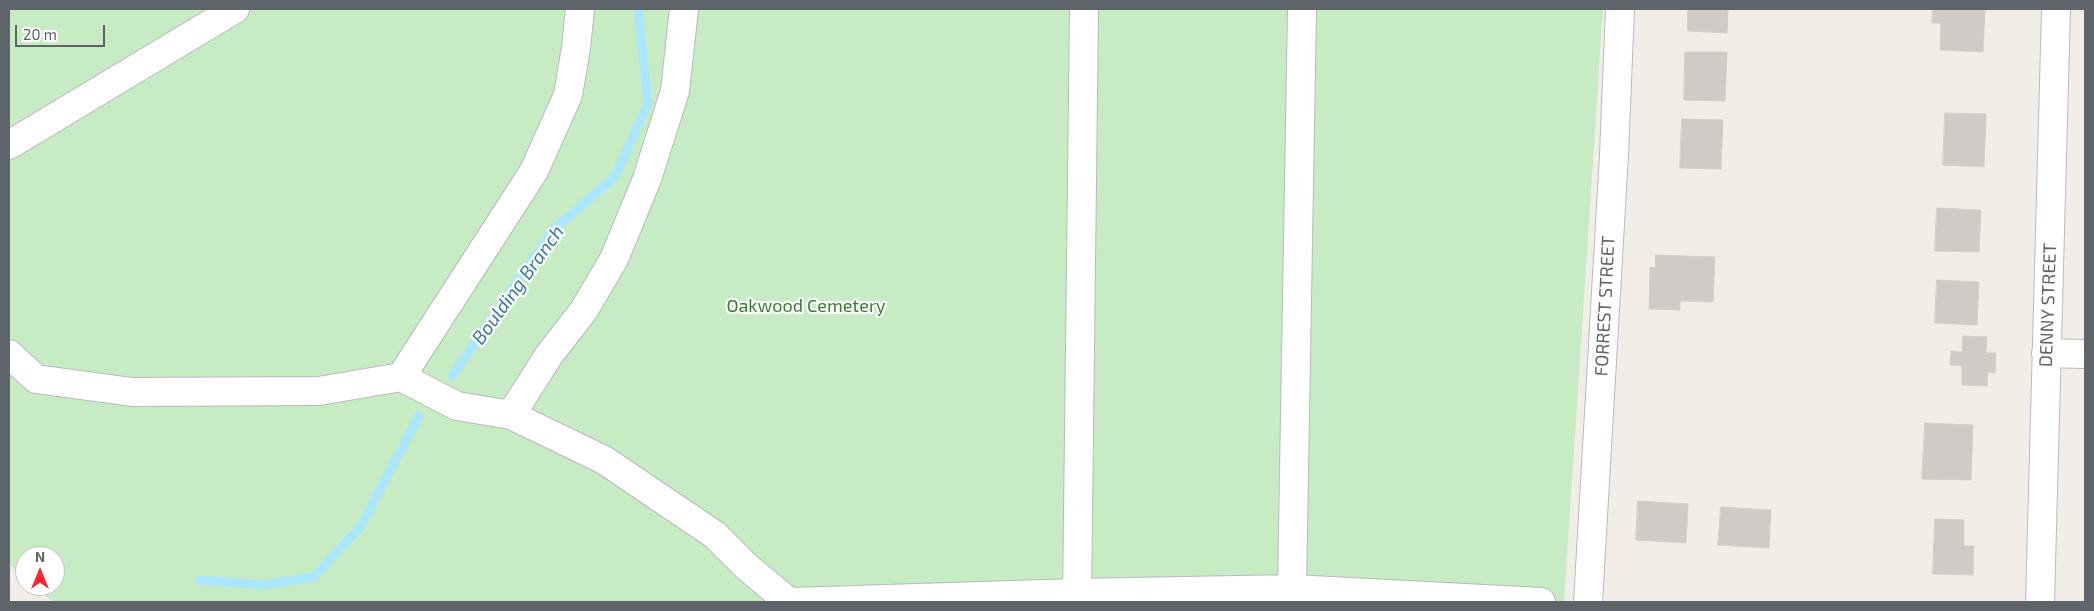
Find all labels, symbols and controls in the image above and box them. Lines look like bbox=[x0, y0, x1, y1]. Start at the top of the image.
scale bar bbox=[18, 15, 108, 47]
text: 20 m bbox=[23, 25, 57, 43]
water label: Boulding Branch bbox=[467, 221, 569, 349]
street label: FORREST STREET bbox=[1591, 235, 1619, 377]
street label: DENNY STREET bbox=[2035, 243, 2061, 367]
park label: Oakwood Cemetery bbox=[726, 295, 886, 317]
north arrow bbox=[15, 546, 65, 596]
text: N bbox=[35, 548, 45, 565]

